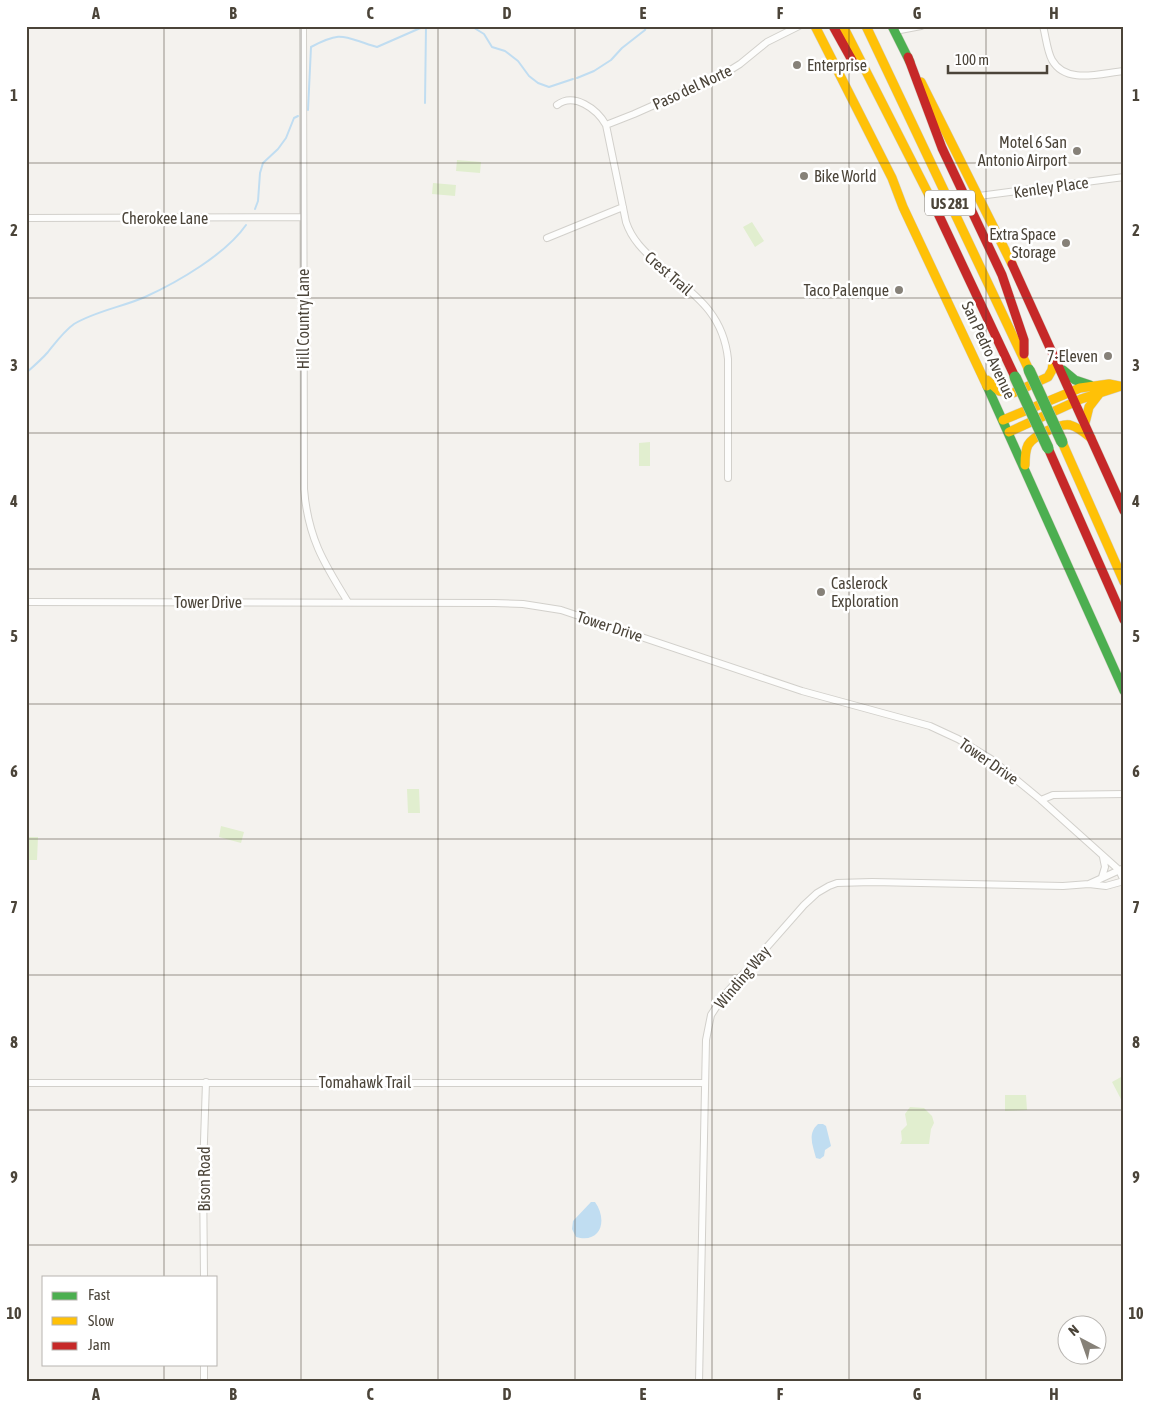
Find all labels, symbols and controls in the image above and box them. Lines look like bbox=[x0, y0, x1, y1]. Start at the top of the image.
text: A bbox=[91, 4, 100, 22]
text: B bbox=[229, 4, 237, 22]
text: C bbox=[366, 4, 374, 22]
text: D bbox=[503, 4, 512, 22]
text: E bbox=[640, 4, 647, 22]
text: F bbox=[777, 4, 784, 22]
text: G bbox=[913, 4, 922, 22]
text: H bbox=[1049, 4, 1059, 22]
scale bar bbox=[948, 42, 1046, 74]
text: 100 m bbox=[955, 51, 989, 68]
place label: Enterprise bbox=[807, 56, 867, 75]
marker: Enterprise bbox=[791, 59, 803, 71]
street label: Paso del Norte bbox=[650, 61, 734, 113]
text: 1 bbox=[10, 86, 18, 104]
text: 1 bbox=[1132, 86, 1140, 104]
place label: Motel 6 San Antonio Airport bbox=[978, 133, 1067, 170]
marker: Motel 6 San Antonio Airport bbox=[1071, 145, 1083, 157]
place label: Bike World bbox=[814, 167, 876, 185]
marker: Bike World bbox=[798, 170, 810, 182]
street label: Kenley Place bbox=[1013, 173, 1090, 202]
road number: US 281 bbox=[925, 190, 975, 216]
street label: Cherokee Lane bbox=[122, 209, 208, 227]
text: 2 bbox=[10, 221, 18, 239]
text: 2 bbox=[1132, 221, 1140, 239]
place label: Extra Space Storage bbox=[989, 225, 1056, 262]
marker: Extra Space Storage bbox=[1060, 237, 1072, 249]
street label: Crest Trail bbox=[641, 247, 697, 299]
street label: Hill Country Lane bbox=[294, 269, 313, 369]
place label: Taco Palenque bbox=[803, 281, 889, 300]
marker: Taco Palenque bbox=[893, 284, 905, 296]
street label: San Pedro Avenue bbox=[959, 298, 1019, 402]
place label: 7-Eleven bbox=[1047, 347, 1098, 365]
marker: 7-Eleven bbox=[1102, 350, 1114, 362]
text: 3 bbox=[10, 356, 18, 374]
text: 3 bbox=[1132, 356, 1140, 374]
text: 4 bbox=[9, 492, 18, 510]
text: 4 bbox=[1131, 492, 1140, 510]
place label: Caslerock Exploration bbox=[831, 574, 899, 611]
marker: Caslerock Exploration bbox=[815, 586, 827, 598]
street label: Tower Drive bbox=[174, 593, 242, 611]
street label: Tower Drive bbox=[575, 607, 645, 645]
text: 5 bbox=[10, 627, 18, 645]
text: 5 bbox=[1132, 627, 1140, 645]
street label: Tower Drive bbox=[956, 734, 1022, 788]
text: 6 bbox=[10, 762, 18, 780]
text: 6 bbox=[1132, 762, 1140, 780]
text: 7 bbox=[10, 898, 18, 916]
text: 7 bbox=[1132, 898, 1140, 916]
street label: Winding Way bbox=[711, 942, 774, 1013]
text: 8 bbox=[10, 1033, 18, 1051]
text: 8 bbox=[1132, 1033, 1140, 1051]
street label: Tomahawk Trail bbox=[319, 1073, 412, 1091]
street label: Bison Road bbox=[195, 1147, 213, 1211]
text: 9 bbox=[10, 1168, 18, 1186]
text: 9 bbox=[1132, 1168, 1140, 1186]
legend bbox=[42, 1276, 218, 1366]
text: Fast bbox=[88, 1286, 110, 1303]
text: 10 bbox=[6, 1304, 22, 1322]
text: 10 bbox=[1128, 1304, 1144, 1322]
text: Slow bbox=[88, 1312, 114, 1329]
north arrow bbox=[1058, 1316, 1108, 1366]
text: N bbox=[1065, 1321, 1082, 1339]
text: Jam bbox=[88, 1336, 111, 1353]
text: A bbox=[91, 1385, 100, 1403]
text: B bbox=[229, 1385, 237, 1403]
text: C bbox=[366, 1385, 374, 1403]
text: D bbox=[503, 1385, 512, 1403]
text: E bbox=[640, 1385, 647, 1403]
text: F bbox=[777, 1385, 784, 1403]
text: G bbox=[913, 1385, 922, 1403]
text: H bbox=[1049, 1385, 1059, 1403]

